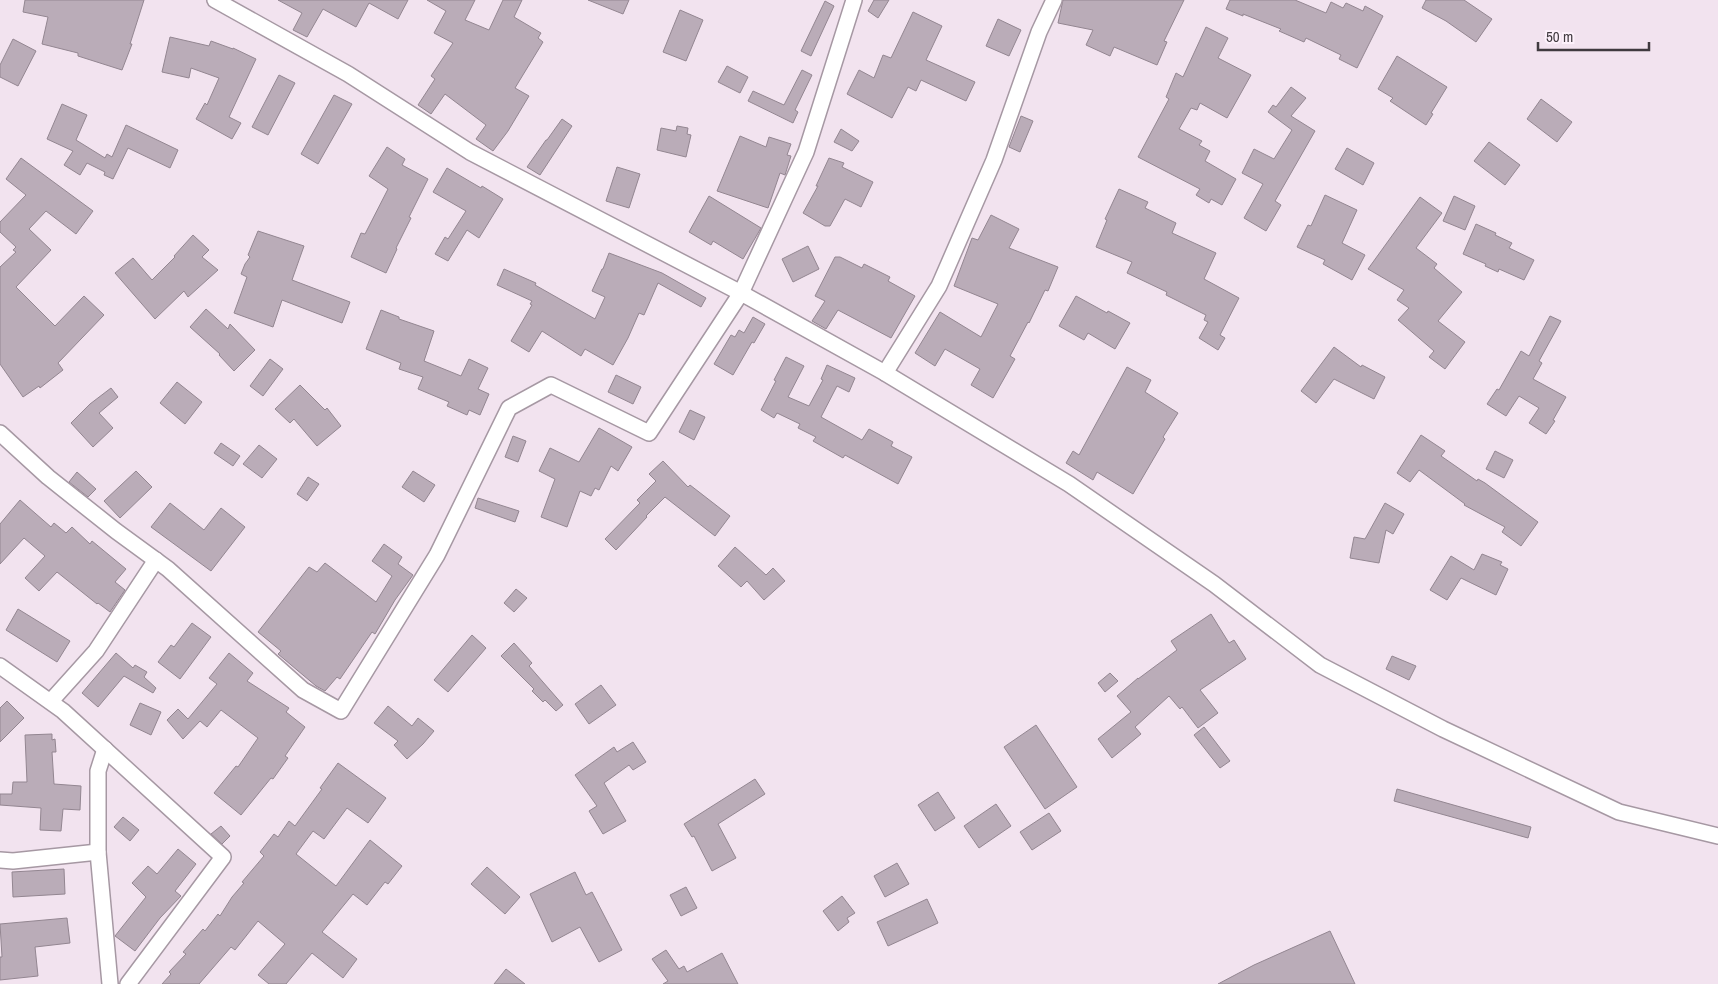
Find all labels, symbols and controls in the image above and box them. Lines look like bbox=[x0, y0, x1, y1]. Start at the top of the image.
scale bar bbox=[1538, 20, 1649, 52]
text: 50 m bbox=[1546, 26, 1573, 47]

